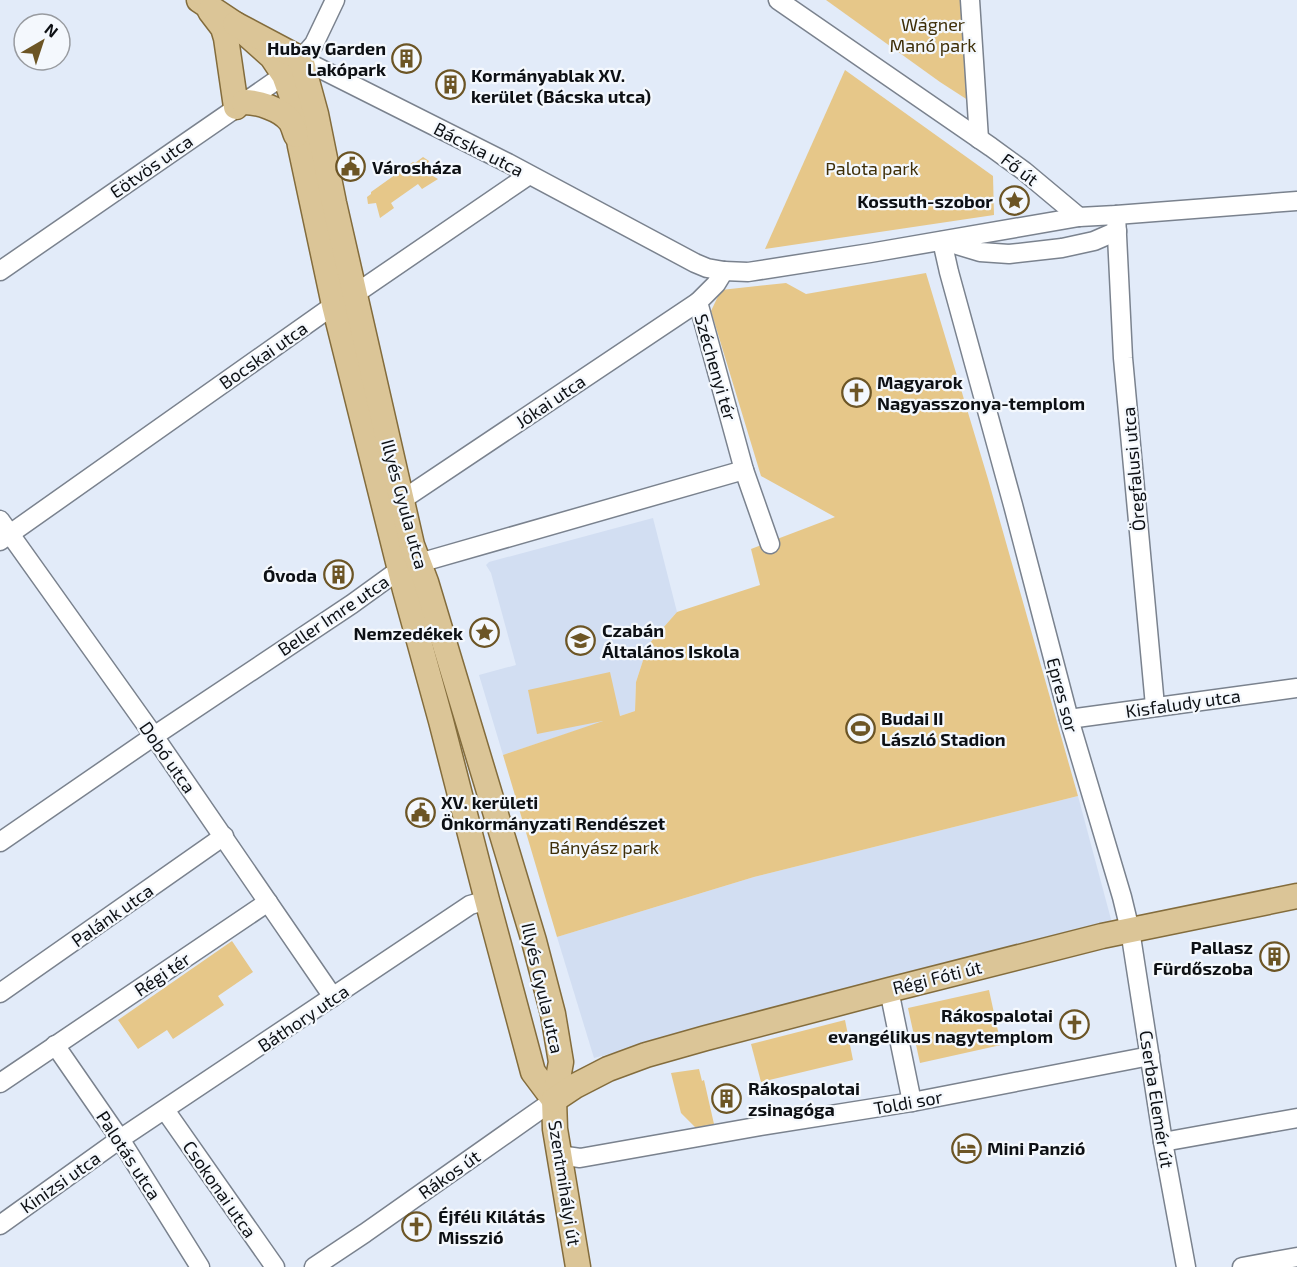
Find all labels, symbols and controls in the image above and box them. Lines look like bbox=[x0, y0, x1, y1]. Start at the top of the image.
north arrow bbox=[12, 12, 72, 72]
park label: Wágner Manó park bbox=[889, 13, 977, 56]
text: N bbox=[41, 19, 62, 41]
place label: Hubay Garden Lakópark bbox=[267, 37, 386, 80]
building icon: Hubay Garden Lakópark bbox=[391, 42, 423, 74]
place label: Kormányablak XV. kerület (Bácska utca) bbox=[471, 64, 651, 107]
building icon: Kormányablak XV. kerület (Bácska utca) bbox=[434, 69, 466, 101]
street label: Bácska utca bbox=[430, 117, 528, 181]
street label: Eötvös utca bbox=[105, 130, 197, 202]
street label: Fő út bbox=[997, 148, 1043, 190]
public building icon: Városháza bbox=[335, 151, 367, 183]
place label: Városháza bbox=[372, 156, 462, 178]
park label: Palota park bbox=[825, 157, 919, 179]
place icon: Kossuth-szobor bbox=[998, 185, 1030, 217]
place label: Kossuth-szobor bbox=[857, 190, 993, 212]
street label: Széchenyi tér bbox=[690, 311, 742, 423]
street label: Bocskai utca bbox=[215, 317, 311, 393]
street label: Jókai utca bbox=[511, 370, 589, 432]
place label: Magyarok Nagyasszonya-templom bbox=[877, 371, 1085, 414]
church icon: Magyarok Nagyasszonya-templom bbox=[840, 376, 872, 408]
street label: Öregfalusi utca bbox=[1117, 406, 1149, 532]
street label: Illyés Gyula utca bbox=[377, 437, 433, 571]
building icon: Óvoda bbox=[322, 559, 354, 591]
place label: Óvoda bbox=[263, 564, 317, 586]
street label: Beller Imre utca bbox=[273, 570, 393, 660]
place icon: Nemzedékek bbox=[468, 617, 500, 649]
place label: Czabán Általános Iskola bbox=[602, 619, 739, 662]
place label: Nemzedékek bbox=[354, 622, 463, 644]
school or university icon: Czabán Általános Iskola bbox=[565, 624, 597, 656]
street label: Epres sor bbox=[1042, 655, 1084, 735]
street label: Kisfaludy utca bbox=[1124, 684, 1242, 722]
place label: Budai II László Stadion bbox=[881, 707, 1006, 750]
sports icon: Budai II László Stadion bbox=[844, 712, 876, 744]
street label: Dobó utca bbox=[135, 717, 201, 797]
place label: XV. kerületi Önkormányzati Rendészet bbox=[441, 791, 666, 834]
public building icon: XV. kerületi Önkormányzati Rendészet bbox=[404, 796, 436, 828]
park label: Bányász park bbox=[549, 836, 659, 858]
street label: Palánk utca bbox=[67, 879, 157, 951]
street label: Illyés Gyula utca bbox=[517, 921, 569, 1055]
place label: Pallasz Fürdőszoba bbox=[1153, 936, 1253, 979]
building icon: Pallasz Fürdőszoba bbox=[1258, 941, 1290, 973]
street label: Régi tér bbox=[130, 947, 194, 1001]
street label: Régi Fóti út bbox=[890, 955, 984, 999]
street label: Báthory utca bbox=[253, 980, 353, 1056]
place label: Rákospalotai evangélikus nagytemplom bbox=[828, 1004, 1053, 1047]
church icon: Rákospalotai evangélikus nagytemplom bbox=[1058, 1009, 1090, 1041]
street label: Cserba Elemér út bbox=[1135, 1029, 1179, 1169]
place label: Rákospalotai zsinagóga bbox=[748, 1077, 860, 1120]
building icon: Rákospalotai zsinagóga bbox=[711, 1082, 743, 1114]
street label: Toldi sor bbox=[872, 1085, 944, 1119]
street label: Palotás utca bbox=[92, 1106, 166, 1204]
street label: Szentmihályi út bbox=[544, 1119, 586, 1248]
hotel icon: Mini Panzió bbox=[950, 1132, 982, 1164]
street label: Csokonai utca bbox=[178, 1136, 262, 1242]
place label: Mini Panzió bbox=[987, 1137, 1085, 1159]
street label: Rákos út bbox=[414, 1145, 484, 1203]
street label: Kinizsi utca bbox=[16, 1146, 104, 1218]
place label: Éjféli Kilátás Misszió bbox=[438, 1205, 545, 1248]
church icon: Éjféli Kilátás Misszió bbox=[401, 1210, 433, 1242]

